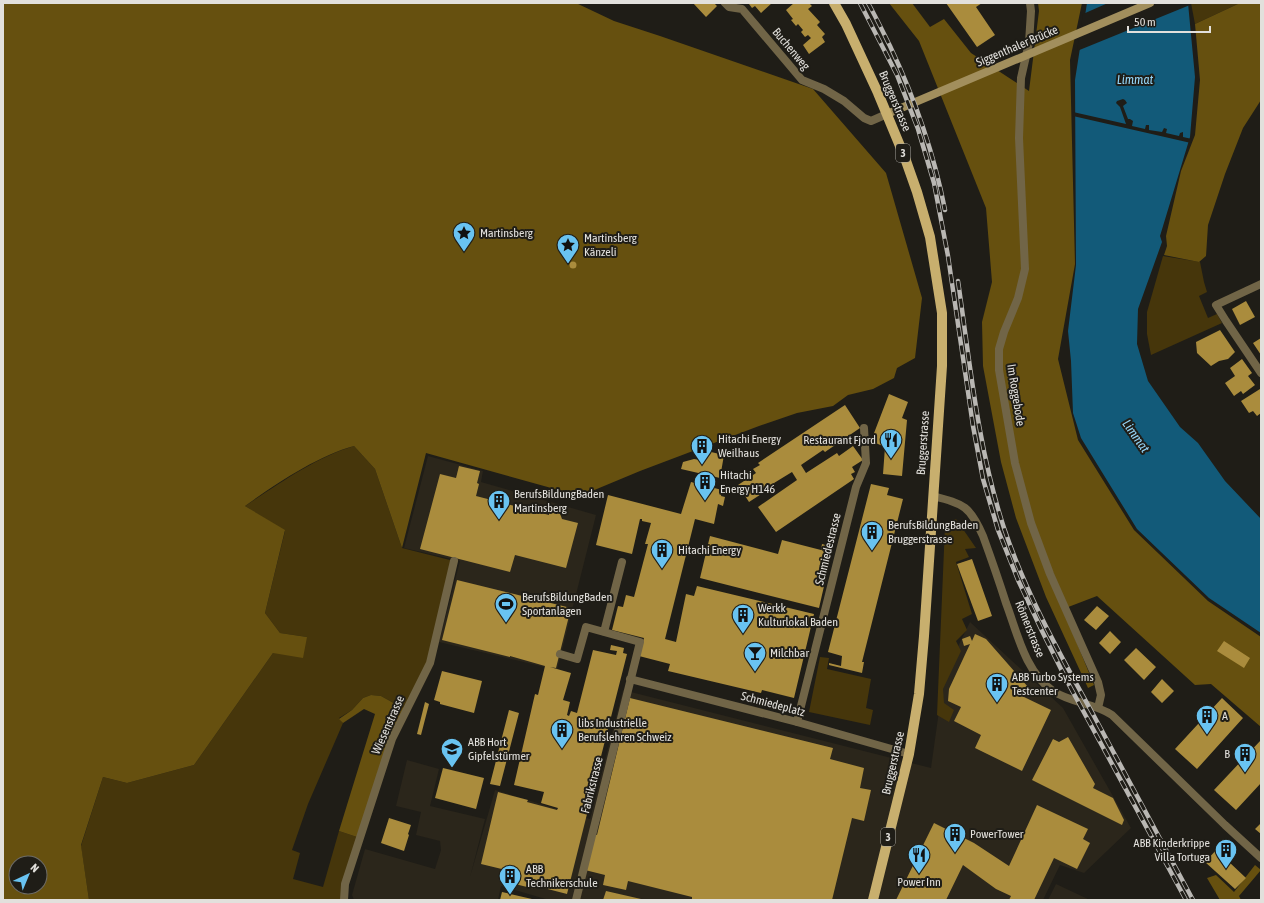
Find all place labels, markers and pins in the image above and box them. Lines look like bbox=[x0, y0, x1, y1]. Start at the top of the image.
place icon: Martinsberg bbox=[451, 220, 477, 253]
place label: Martinsberg bbox=[480, 226, 534, 240]
place label: Martinsberg Känzeli bbox=[584, 231, 638, 259]
place icon: Martinsberg Känzeli bbox=[555, 232, 581, 265]
restaurant icon: Restaurant Fjord bbox=[878, 427, 904, 460]
place label: Hitachi Energy Weilhaus bbox=[718, 432, 781, 460]
building icon: Hitachi Energy Weilhaus bbox=[689, 433, 715, 466]
place label: Restaurant Fjord bbox=[803, 433, 876, 447]
place label: Hitachi Energy H146 bbox=[720, 468, 776, 496]
building icon: Hitachi Energy H146 bbox=[692, 469, 718, 502]
place label: BerufsBildungBaden Martinsberg bbox=[514, 487, 604, 515]
building icon: BerufsBildungBaden Martinsberg bbox=[486, 488, 512, 521]
place label: BerufsBildungBaden Bruggerstrasse bbox=[888, 518, 978, 546]
building icon: BerufsBildungBaden Bruggerstrasse bbox=[859, 519, 885, 552]
building icon: Hitachi Energy bbox=[649, 537, 675, 570]
place label: Hitachi Energy bbox=[678, 543, 741, 557]
place label: BerufsBildungBaden Sportanlagen bbox=[522, 590, 612, 618]
sports icon: BerufsBildungBaden Sportanlagen bbox=[493, 591, 519, 624]
place label: Werkk Kulturlokal Baden bbox=[758, 601, 838, 629]
building icon: Werkk Kulturlokal Baden bbox=[730, 602, 756, 635]
bar icon: Milchbar bbox=[742, 640, 768, 673]
place label: Milchbar bbox=[770, 646, 809, 660]
place label: ABB Turbo Systems Testcenter bbox=[1012, 670, 1094, 698]
building icon: ABB Turbo Systems Testcenter bbox=[984, 671, 1010, 704]
building icon: A bbox=[1194, 703, 1220, 736]
place label: A bbox=[1222, 709, 1228, 723]
place label: libs Industrielle Berufslehren Schweiz bbox=[578, 716, 672, 744]
building icon: libs Industrielle Berufslehren Schweiz bbox=[549, 717, 575, 750]
place label: ABB Hort Gipfelstürmer bbox=[468, 735, 530, 763]
school or university icon: ABB Hort Gipfelstürmer bbox=[439, 736, 465, 769]
building icon: B bbox=[1232, 741, 1258, 774]
place label: B bbox=[1224, 747, 1230, 761]
building icon: PowerTower bbox=[942, 821, 968, 854]
place label: PowerTower bbox=[970, 827, 1024, 841]
place label: ABB Kinderkrippe Villa Tortuga bbox=[1134, 836, 1210, 864]
building icon: ABB Kinderkrippe Villa Tortuga bbox=[1213, 837, 1239, 870]
restaurant icon: Power Inn bbox=[906, 842, 932, 875]
place label: ABB Technikerschule bbox=[526, 862, 598, 890]
building icon: ABB Technikerschule bbox=[497, 863, 523, 896]
place label: Power Inn bbox=[897, 875, 941, 889]

